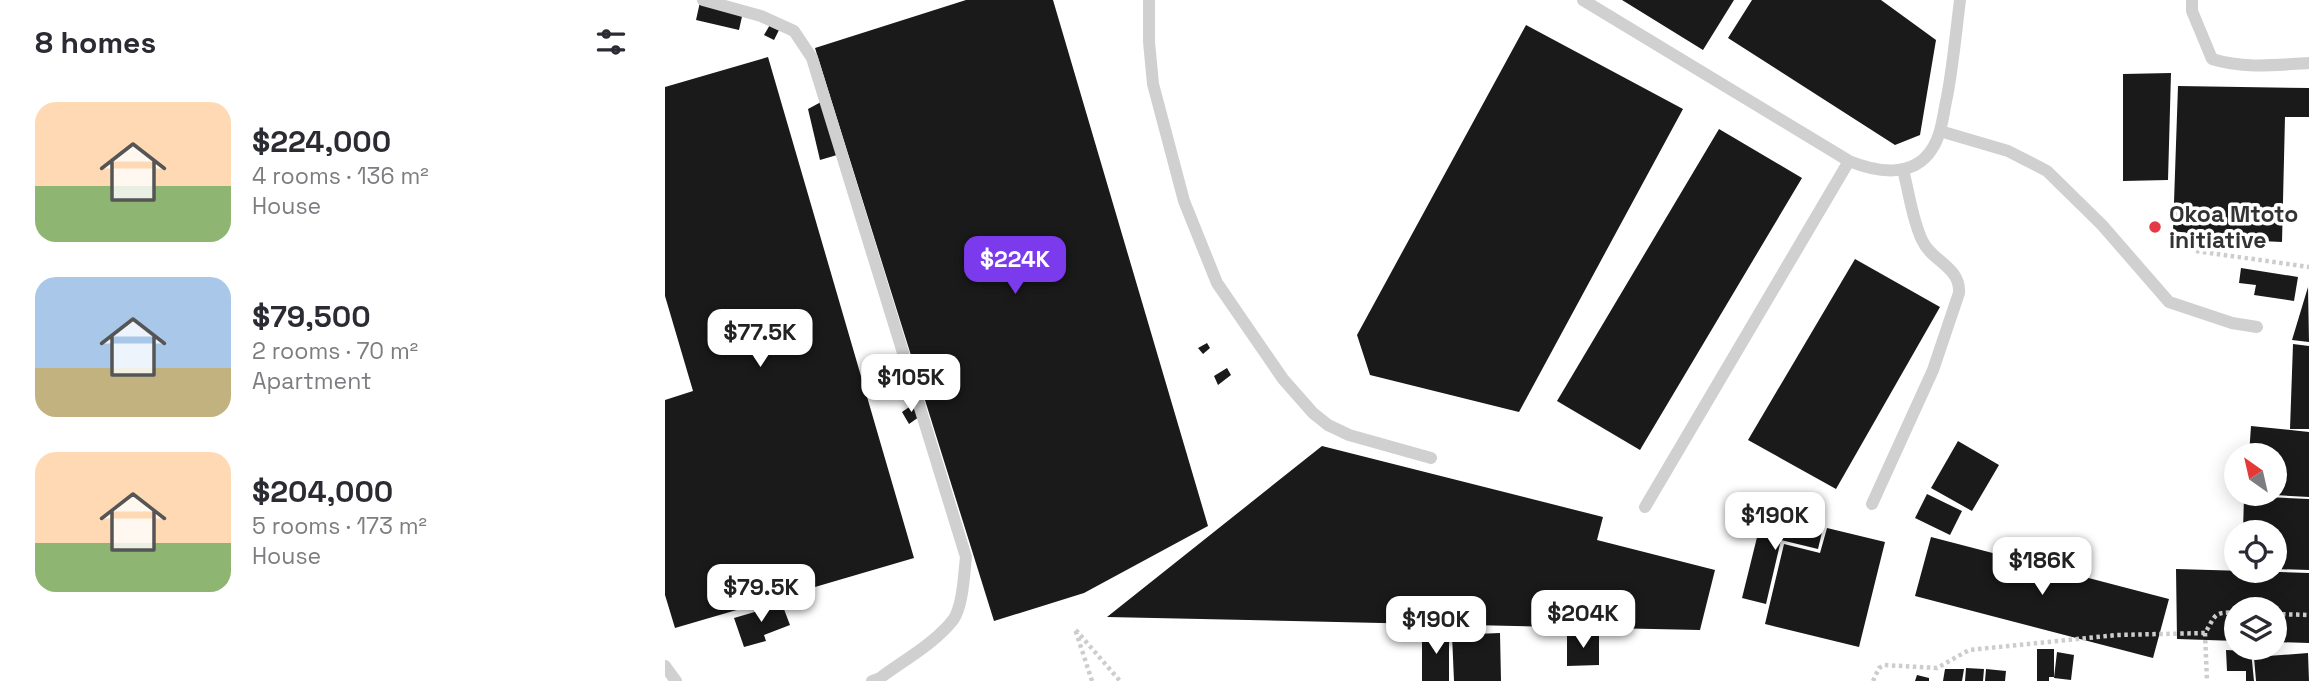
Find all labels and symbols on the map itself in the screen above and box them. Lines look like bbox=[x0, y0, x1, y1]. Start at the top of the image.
place label: Okoa Mtoto initiative bbox=[2169, 199, 2298, 255]
marker: Okoa Mtoto initiative bbox=[2147, 219, 2163, 235]
pin: $224K bbox=[966, 236, 1064, 296]
pin: $77.5K bbox=[703, 310, 817, 369]
pin: $105K bbox=[862, 354, 960, 414]
north arrow bbox=[2224, 443, 2287, 506]
pin: $190K bbox=[1726, 492, 1824, 552]
pin: $186K bbox=[1993, 538, 2091, 597]
pin: $79.5K bbox=[704, 564, 818, 624]
pin: $204K bbox=[1534, 590, 1632, 650]
pin: $190K bbox=[1387, 596, 1485, 656]

